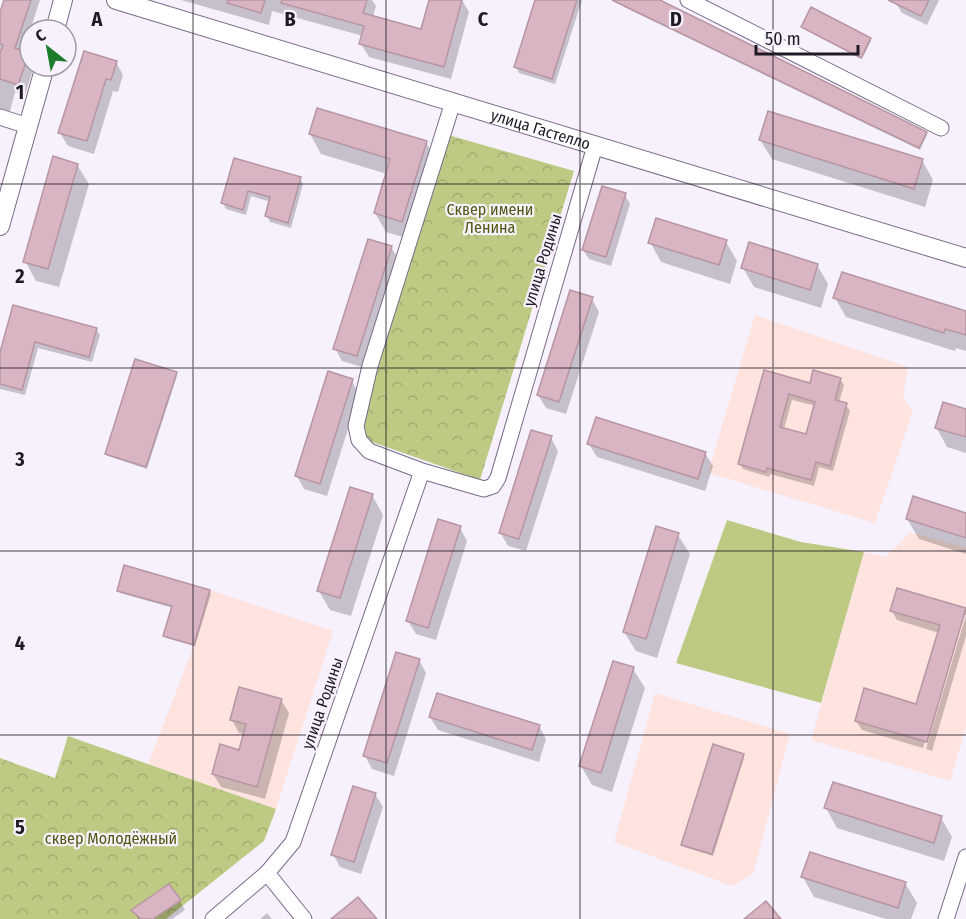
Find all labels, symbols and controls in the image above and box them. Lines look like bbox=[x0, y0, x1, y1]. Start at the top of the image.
text: A bbox=[91, 7, 104, 31]
text: B bbox=[284, 7, 296, 31]
text: C bbox=[478, 7, 489, 31]
text: D bbox=[670, 7, 682, 31]
north arrow bbox=[18, 18, 78, 78]
scale bar bbox=[756, 18, 858, 56]
text: С bbox=[32, 25, 50, 46]
text: 50 m bbox=[765, 28, 801, 50]
text: 1 bbox=[16, 80, 24, 104]
street label: улица Гастелло bbox=[489, 105, 593, 153]
park label: Сквер имени Ленина bbox=[447, 200, 533, 237]
street label: улица Родины bbox=[519, 212, 566, 309]
text: 2 bbox=[14, 264, 25, 288]
text: 3 bbox=[14, 447, 25, 471]
text: 4 bbox=[15, 631, 25, 655]
street label: улица Родины bbox=[298, 655, 347, 752]
text: 5 bbox=[15, 815, 25, 839]
park label: сквер Молодёжный bbox=[45, 829, 177, 848]

